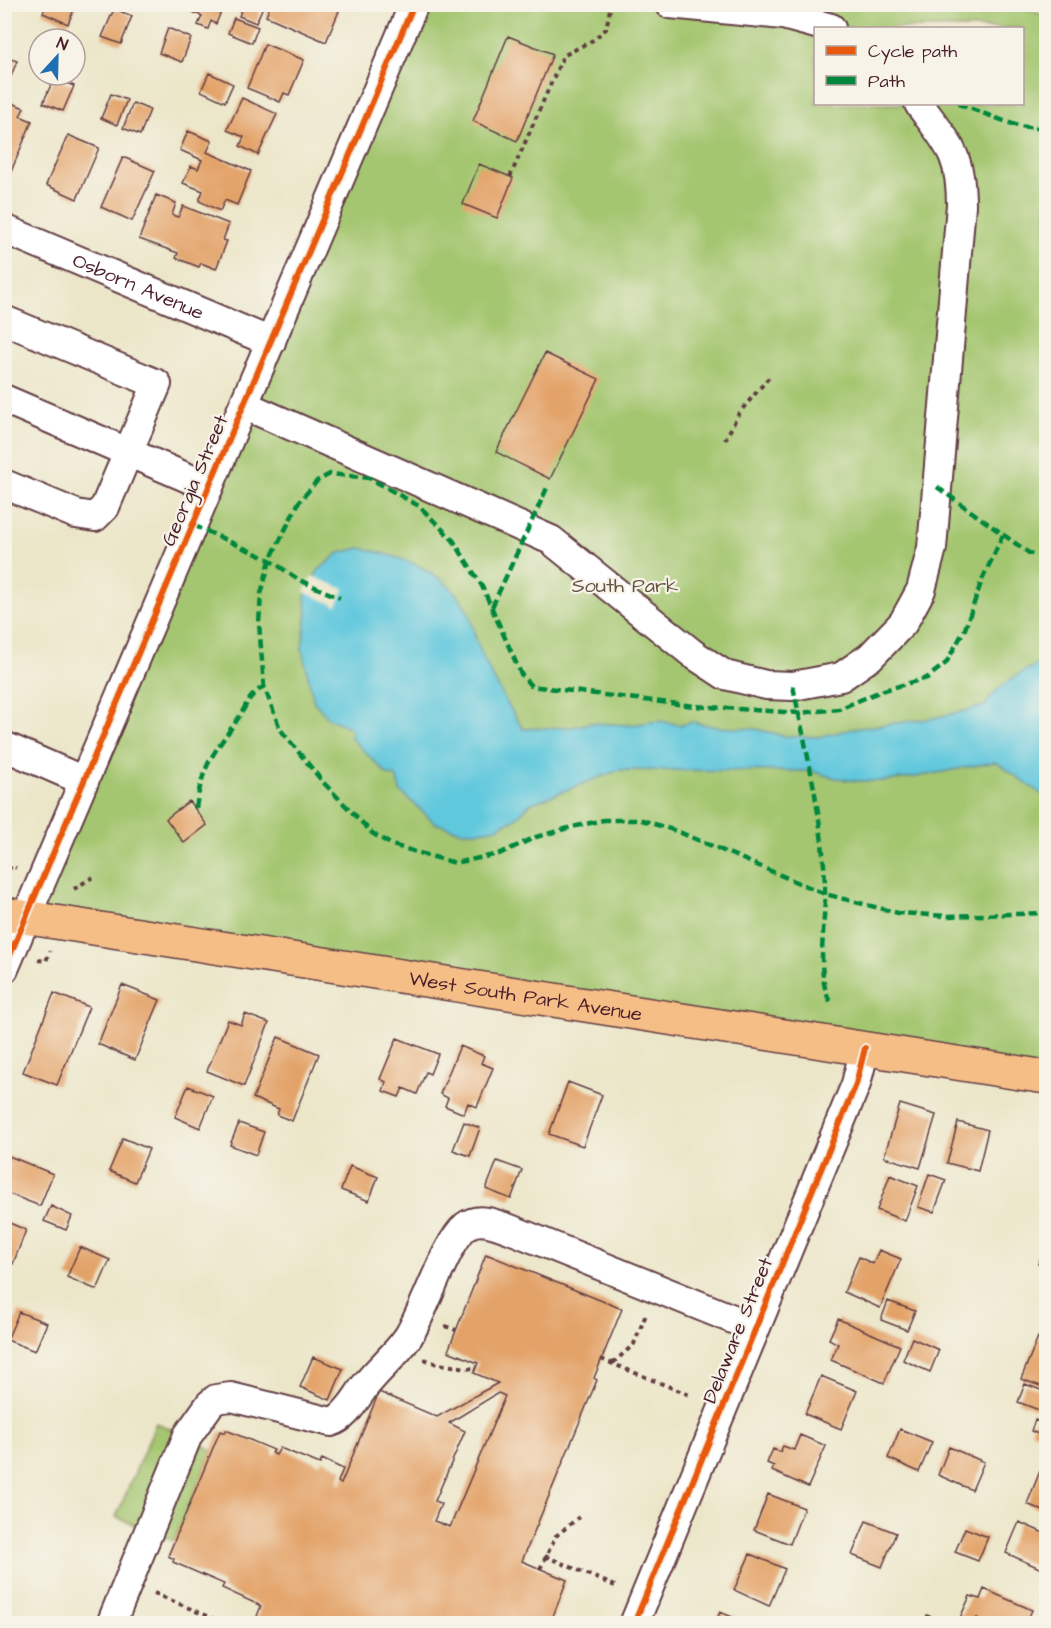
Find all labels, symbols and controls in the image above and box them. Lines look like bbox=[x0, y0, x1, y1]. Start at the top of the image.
north arrow bbox=[27, 27, 87, 87]
legend bbox=[814, 27, 1024, 105]
text: N bbox=[53, 32, 71, 56]
text: Cycle path bbox=[868, 39, 957, 65]
text: Path bbox=[868, 69, 905, 94]
street label: Osborn Avenue bbox=[68, 247, 208, 327]
street label: Georgia Street bbox=[155, 410, 236, 551]
park label: South Park bbox=[572, 572, 678, 600]
street label: West South Park Avenue bbox=[407, 965, 644, 1029]
street label: Delaware Street bbox=[696, 1253, 780, 1407]

